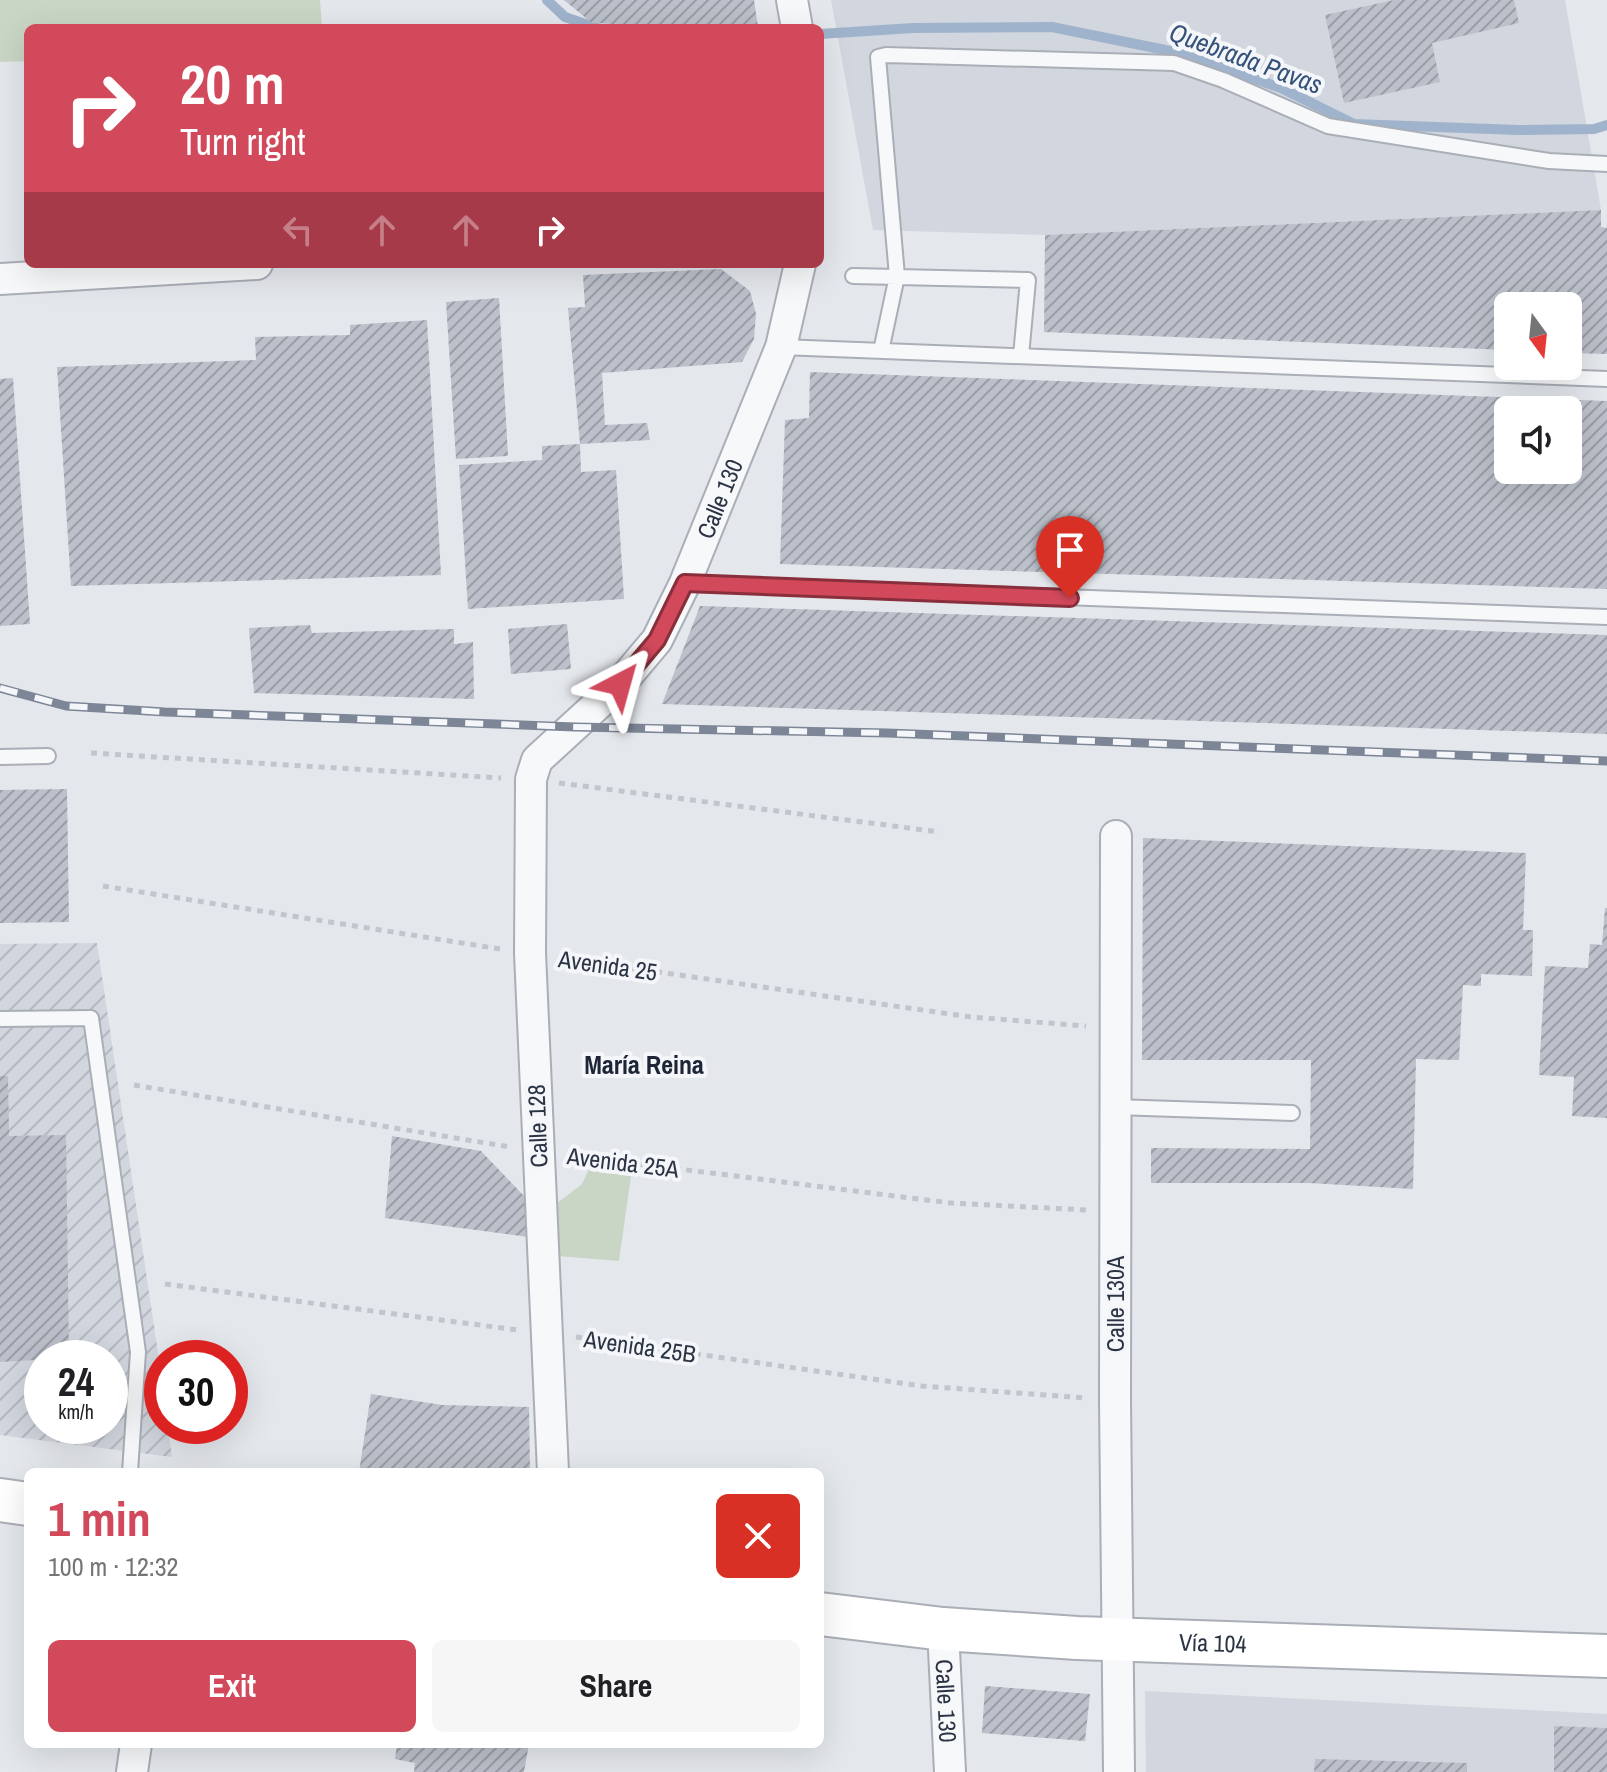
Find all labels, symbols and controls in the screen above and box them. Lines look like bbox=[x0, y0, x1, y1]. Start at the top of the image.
water label: Quebrada Pavas bbox=[1165, 14, 1327, 102]
text: 20 m bbox=[180, 46, 285, 121]
icon: right bbox=[48, 56, 152, 160]
text: Turn right bbox=[180, 118, 305, 166]
icon: left bbox=[276, 208, 320, 252]
icon: ahead bbox=[360, 208, 404, 252]
icon: ahead bbox=[444, 208, 488, 252]
icon: right bbox=[528, 208, 572, 252]
north arrow bbox=[1494, 292, 1582, 380]
map controls bbox=[1494, 292, 1582, 484]
button: sound bbox=[1494, 396, 1582, 484]
street label: Calle 130 bbox=[689, 454, 750, 543]
pin bbox=[1036, 516, 1104, 598]
icon: arrive bbox=[1048, 528, 1092, 572]
position arrow bbox=[578, 642, 662, 726]
street label: Avenida 25 bbox=[556, 942, 659, 988]
district label: María Reina bbox=[584, 1047, 704, 1082]
street label: Calle 128 bbox=[520, 1084, 554, 1168]
street label: Avenida 25A bbox=[564, 1139, 682, 1185]
street label: Calle 130A bbox=[1099, 1255, 1131, 1352]
street label: Avenida 25B bbox=[581, 1322, 698, 1370]
speed limit sign: 30 bbox=[144, 1340, 248, 1444]
text: 24 bbox=[58, 1355, 94, 1408]
text: km/h bbox=[58, 1398, 94, 1425]
text: 1 min bbox=[48, 1486, 151, 1551]
button: close bbox=[716, 1494, 800, 1578]
text: 100 m · 12:32 bbox=[48, 1549, 178, 1584]
street label: Vía 104 bbox=[1178, 1625, 1247, 1660]
button: Exit bbox=[48, 1640, 416, 1732]
button: Share bbox=[432, 1640, 800, 1732]
street label: Calle 130 bbox=[929, 1659, 965, 1743]

